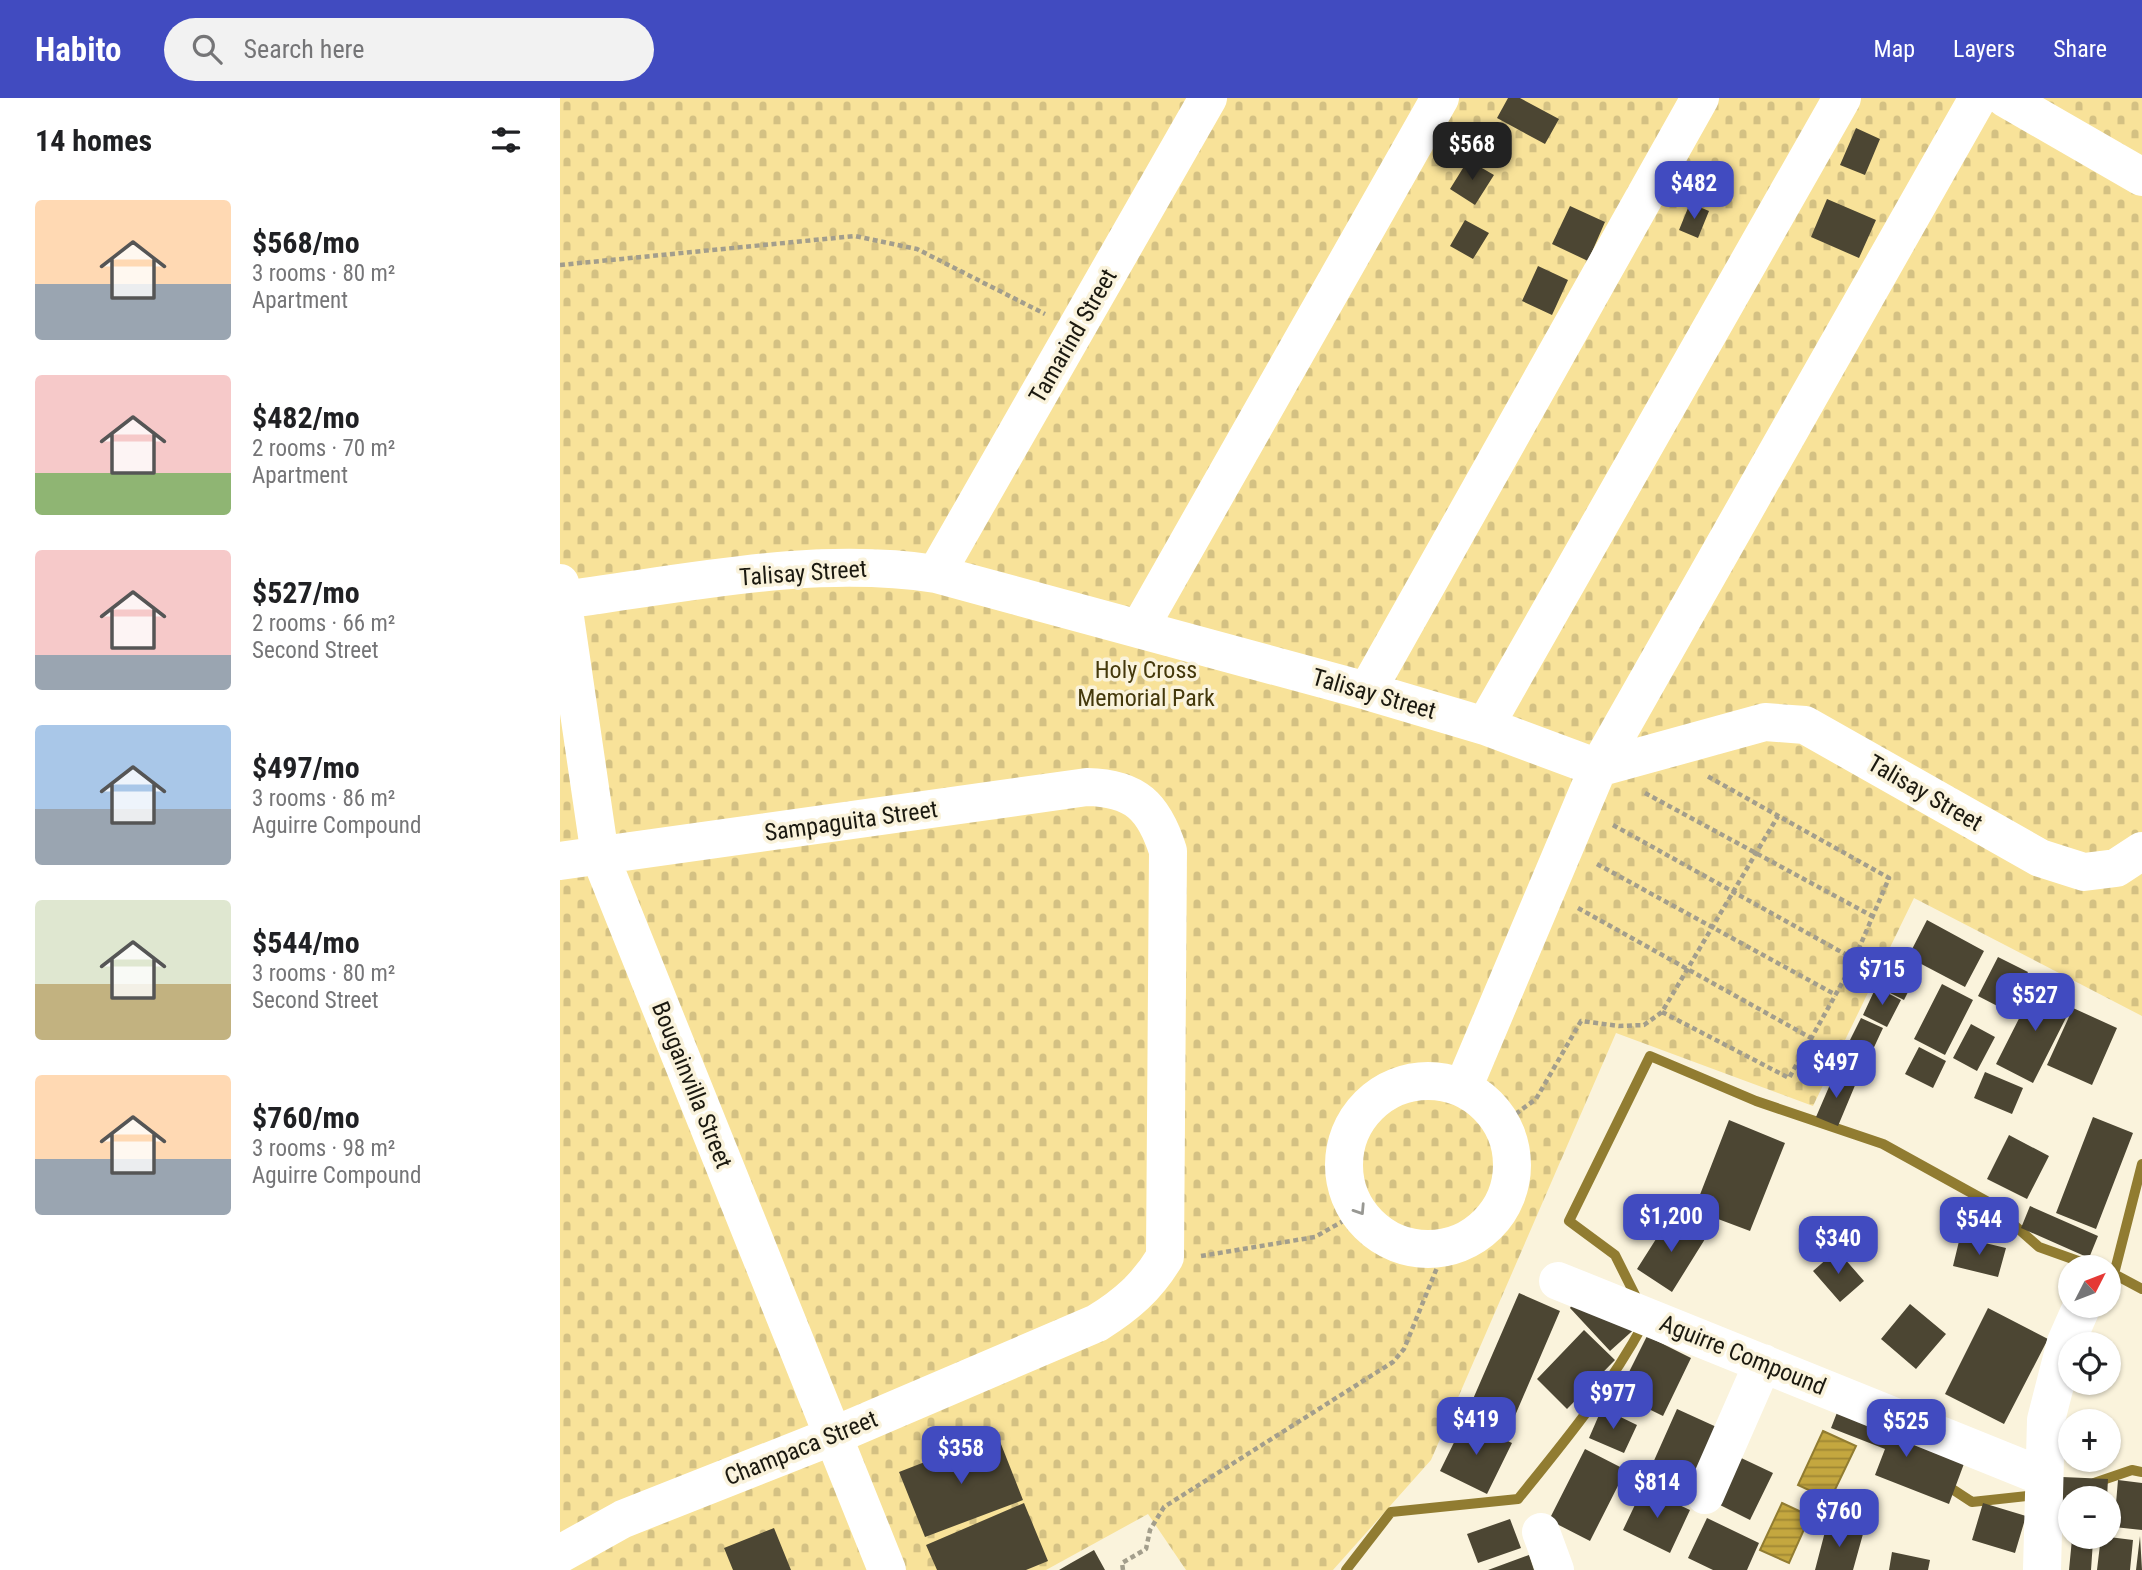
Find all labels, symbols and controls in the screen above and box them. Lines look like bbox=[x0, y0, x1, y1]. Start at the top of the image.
search box bbox=[164, 18, 654, 81]
text: Habito bbox=[35, 30, 122, 69]
icon: search bbox=[188, 30, 226, 68]
text: Search here bbox=[244, 34, 364, 64]
text: Map bbox=[1874, 35, 1915, 63]
text: Layers bbox=[1953, 35, 2015, 63]
text: Share bbox=[2053, 35, 2107, 63]
icon: filters bbox=[487, 121, 525, 159]
pin: $568 bbox=[1431, 122, 1513, 182]
text: 14 homes bbox=[35, 123, 152, 158]
text: $568 bbox=[1449, 131, 1495, 158]
pin: $482 bbox=[1653, 162, 1735, 221]
text: $482 bbox=[1671, 170, 1717, 197]
text: $568/mo bbox=[252, 225, 360, 260]
icon: home bbox=[91, 228, 175, 312]
text: 3 rooms · 80 m² bbox=[252, 260, 395, 287]
street label: Tamarind Street bbox=[1023, 264, 1123, 408]
text: Apartment bbox=[252, 287, 348, 314]
text: $482/mo bbox=[252, 400, 360, 435]
icon: home bbox=[91, 403, 175, 487]
text: 2 rooms · 70 m² bbox=[252, 435, 395, 462]
text: Apartment bbox=[252, 462, 348, 489]
street label: Talisay Street bbox=[738, 555, 868, 591]
text: $527/mo bbox=[252, 575, 360, 610]
icon: home bbox=[91, 578, 175, 662]
text: 2 rooms · 66 m² bbox=[252, 610, 395, 637]
text: Second Street bbox=[252, 637, 379, 664]
park label: Holy Cross Memorial Park bbox=[1077, 656, 1215, 712]
street label: Talisay Street bbox=[1309, 663, 1439, 725]
street label: Talisay Street bbox=[1863, 749, 1987, 837]
text: $497/mo bbox=[252, 750, 360, 785]
icon: home bbox=[91, 753, 175, 837]
text: 3 rooms · 86 m² bbox=[252, 785, 395, 812]
street label: Sampaguita Street bbox=[763, 795, 939, 847]
text: Aguirre Compound bbox=[252, 812, 421, 839]
text: $544/mo bbox=[252, 925, 360, 960]
icon: home bbox=[91, 928, 175, 1012]
pin: $715 bbox=[1841, 948, 1923, 1007]
text: $715 bbox=[1859, 956, 1905, 983]
text: 3 rooms · 80 m² bbox=[252, 960, 395, 987]
pin: $527 bbox=[1994, 974, 2076, 1033]
text: $527 bbox=[2012, 982, 2058, 1009]
text: Second Street bbox=[252, 987, 379, 1014]
street label: Bougainvilla Street bbox=[646, 998, 738, 1172]
pin: $497 bbox=[1795, 1040, 1877, 1100]
text: $497 bbox=[1813, 1049, 1859, 1076]
text: $760/mo bbox=[252, 1100, 360, 1135]
icon: home bbox=[91, 1103, 175, 1187]
text: 3 rooms · 98 m² bbox=[252, 1135, 395, 1162]
text: Aguirre Compound bbox=[252, 1162, 421, 1189]
pin: $1,200 bbox=[1614, 1194, 1728, 1254]
pin: $544 bbox=[1938, 1198, 2020, 1257]
one-way arrow bbox=[1351, 1202, 1364, 1215]
text: $1,200 bbox=[1639, 1203, 1703, 1230]
text: $544 bbox=[1956, 1206, 2002, 1233]
pin: $340 bbox=[1797, 1216, 1879, 1276]
text: $340 bbox=[1815, 1225, 1861, 1252]
north arrow bbox=[2058, 1255, 2121, 1318]
map controls bbox=[2058, 1255, 2121, 1549]
street label: Aguirre Compound bbox=[1656, 1309, 1830, 1401]
button: locate bbox=[2058, 1332, 2121, 1395]
pin: $977 bbox=[1572, 1372, 1654, 1431]
text: $977 bbox=[1590, 1380, 1636, 1407]
pin: $419 bbox=[1435, 1398, 1517, 1457]
pin: $525 bbox=[1865, 1400, 1947, 1459]
street label: Champaca Street bbox=[720, 1405, 882, 1491]
text: $419 bbox=[1453, 1406, 1499, 1433]
text: $525 bbox=[1883, 1408, 1929, 1435]
button: + bbox=[2058, 1409, 2121, 1472]
pin: $358 bbox=[920, 1426, 1002, 1486]
text: $358 bbox=[938, 1435, 984, 1462]
pin: $814 bbox=[1616, 1460, 1698, 1520]
text: $814 bbox=[1634, 1469, 1680, 1496]
button: − bbox=[2058, 1486, 2121, 1549]
pin: $760 bbox=[1798, 1490, 1880, 1549]
text: $760 bbox=[1816, 1498, 1862, 1525]

